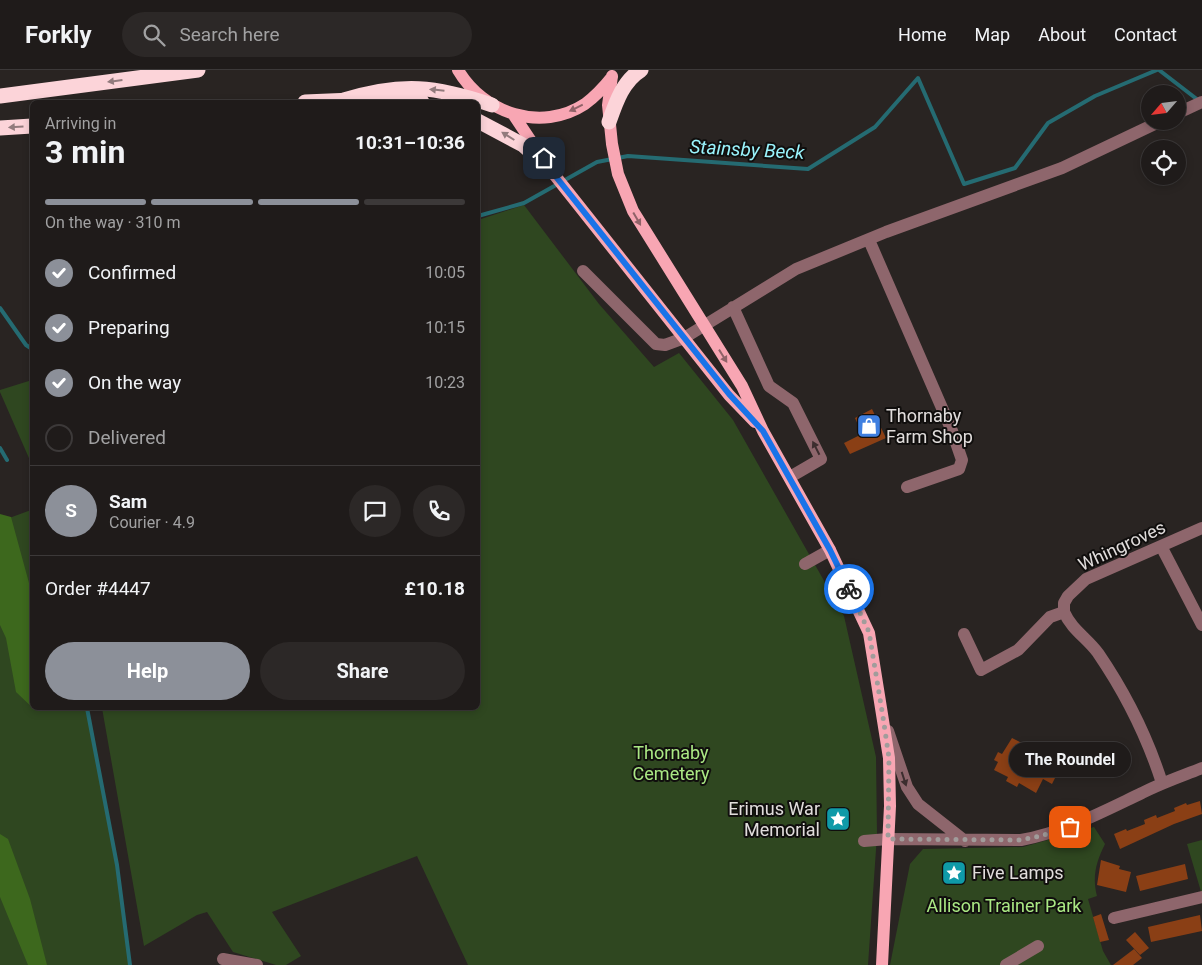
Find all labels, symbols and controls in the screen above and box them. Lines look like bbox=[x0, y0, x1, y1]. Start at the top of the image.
search box bbox=[122, 12, 472, 57]
text: Forkly bbox=[25, 21, 92, 49]
icon: search bbox=[140, 21, 168, 49]
text: Search here bbox=[180, 23, 279, 46]
text: Home bbox=[898, 24, 947, 45]
text: Map bbox=[975, 24, 1010, 45]
text: About bbox=[1038, 24, 1086, 45]
text: Contact bbox=[1114, 24, 1177, 45]
one-way arrow bbox=[107, 77, 123, 85]
north arrow bbox=[1141, 85, 1186, 130]
map controls bbox=[1141, 85, 1186, 185]
one-way arrow bbox=[428, 86, 444, 94]
one-way arrow bbox=[569, 104, 583, 112]
text: Arriving in bbox=[45, 114, 116, 133]
one-way arrow bbox=[8, 124, 24, 132]
text: 10:31–10:36 bbox=[355, 131, 465, 154]
one-way arrow bbox=[501, 131, 514, 141]
text: 3 min bbox=[45, 133, 125, 171]
water label: Stainsby Beck bbox=[689, 135, 806, 164]
pin bbox=[523, 137, 565, 179]
button: locate bbox=[1141, 140, 1186, 185]
icon: home bbox=[530, 144, 558, 172]
one-way arrow bbox=[633, 212, 642, 225]
text: On the way · 310 m bbox=[45, 213, 181, 232]
icon: check bbox=[45, 259, 73, 287]
text: Confirmed bbox=[88, 261, 176, 284]
text: 10:05 bbox=[425, 263, 465, 282]
icon: check bbox=[45, 314, 73, 342]
text: Preparing bbox=[88, 316, 170, 339]
text: 10:15 bbox=[425, 318, 465, 337]
one-way arrow bbox=[719, 350, 728, 363]
icon: check bbox=[45, 369, 73, 397]
text: On the way bbox=[88, 371, 181, 394]
text: 10:23 bbox=[425, 373, 465, 392]
place label: Thornaby Farm Shop bbox=[886, 405, 973, 447]
shop icon: Thornaby Farm Shop bbox=[856, 413, 882, 439]
text: Delivered bbox=[88, 426, 166, 449]
one-way arrow bbox=[812, 441, 820, 455]
button: chat bbox=[349, 485, 401, 537]
button: phone bbox=[413, 485, 465, 537]
text: Sam bbox=[109, 490, 147, 513]
text: S bbox=[65, 499, 77, 522]
text: Courier · 4.9 bbox=[109, 513, 195, 532]
street label: Whingroves bbox=[1075, 516, 1169, 575]
courier bbox=[824, 564, 874, 614]
icon: bike bbox=[835, 575, 863, 603]
text: Order #4447 bbox=[45, 577, 151, 600]
text: £10.18 bbox=[405, 577, 465, 600]
button: Help bbox=[45, 642, 250, 700]
button: Share bbox=[260, 642, 465, 700]
park label: Thornaby Cemetery bbox=[633, 742, 710, 784]
callout: The Roundel bbox=[1009, 742, 1131, 777]
text: The Roundel bbox=[1025, 750, 1115, 769]
one-way arrow bbox=[901, 772, 909, 787]
place label: Erimus War Memorial bbox=[728, 798, 820, 840]
place icon: Erimus War Memorial bbox=[825, 806, 851, 832]
pin bbox=[1049, 806, 1091, 848]
icon: bag bbox=[1056, 813, 1084, 841]
place icon: Five Lamps bbox=[941, 860, 967, 886]
place label: Five Lamps bbox=[972, 862, 1064, 883]
park label: Allison Trainer Park bbox=[927, 895, 1082, 916]

